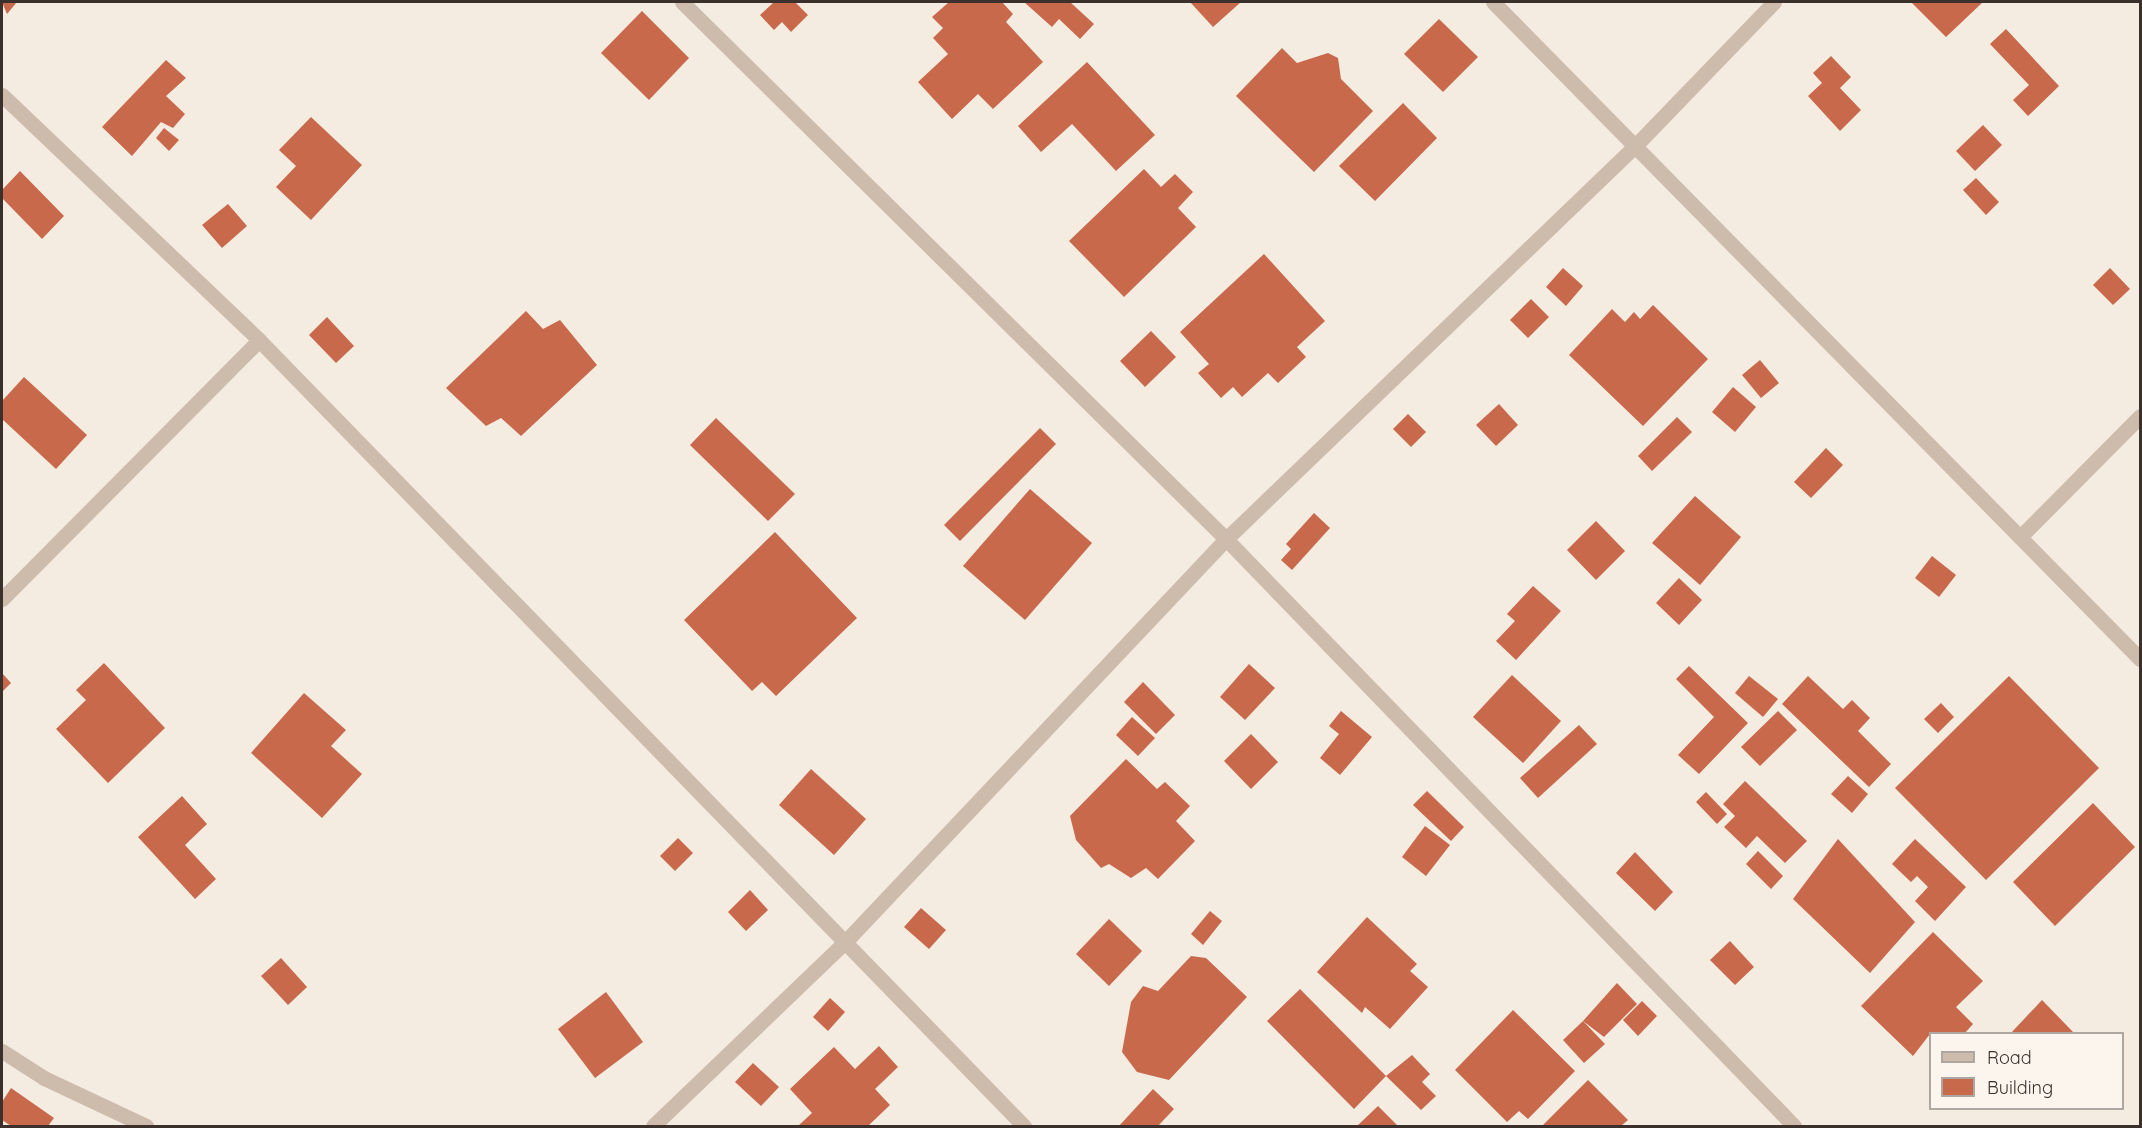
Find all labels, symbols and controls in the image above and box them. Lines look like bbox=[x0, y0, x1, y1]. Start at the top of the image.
legend bbox=[1929, 1032, 2124, 1110]
text: Road bbox=[1987, 1046, 2032, 1069]
text: Building bbox=[1987, 1076, 2053, 1099]

